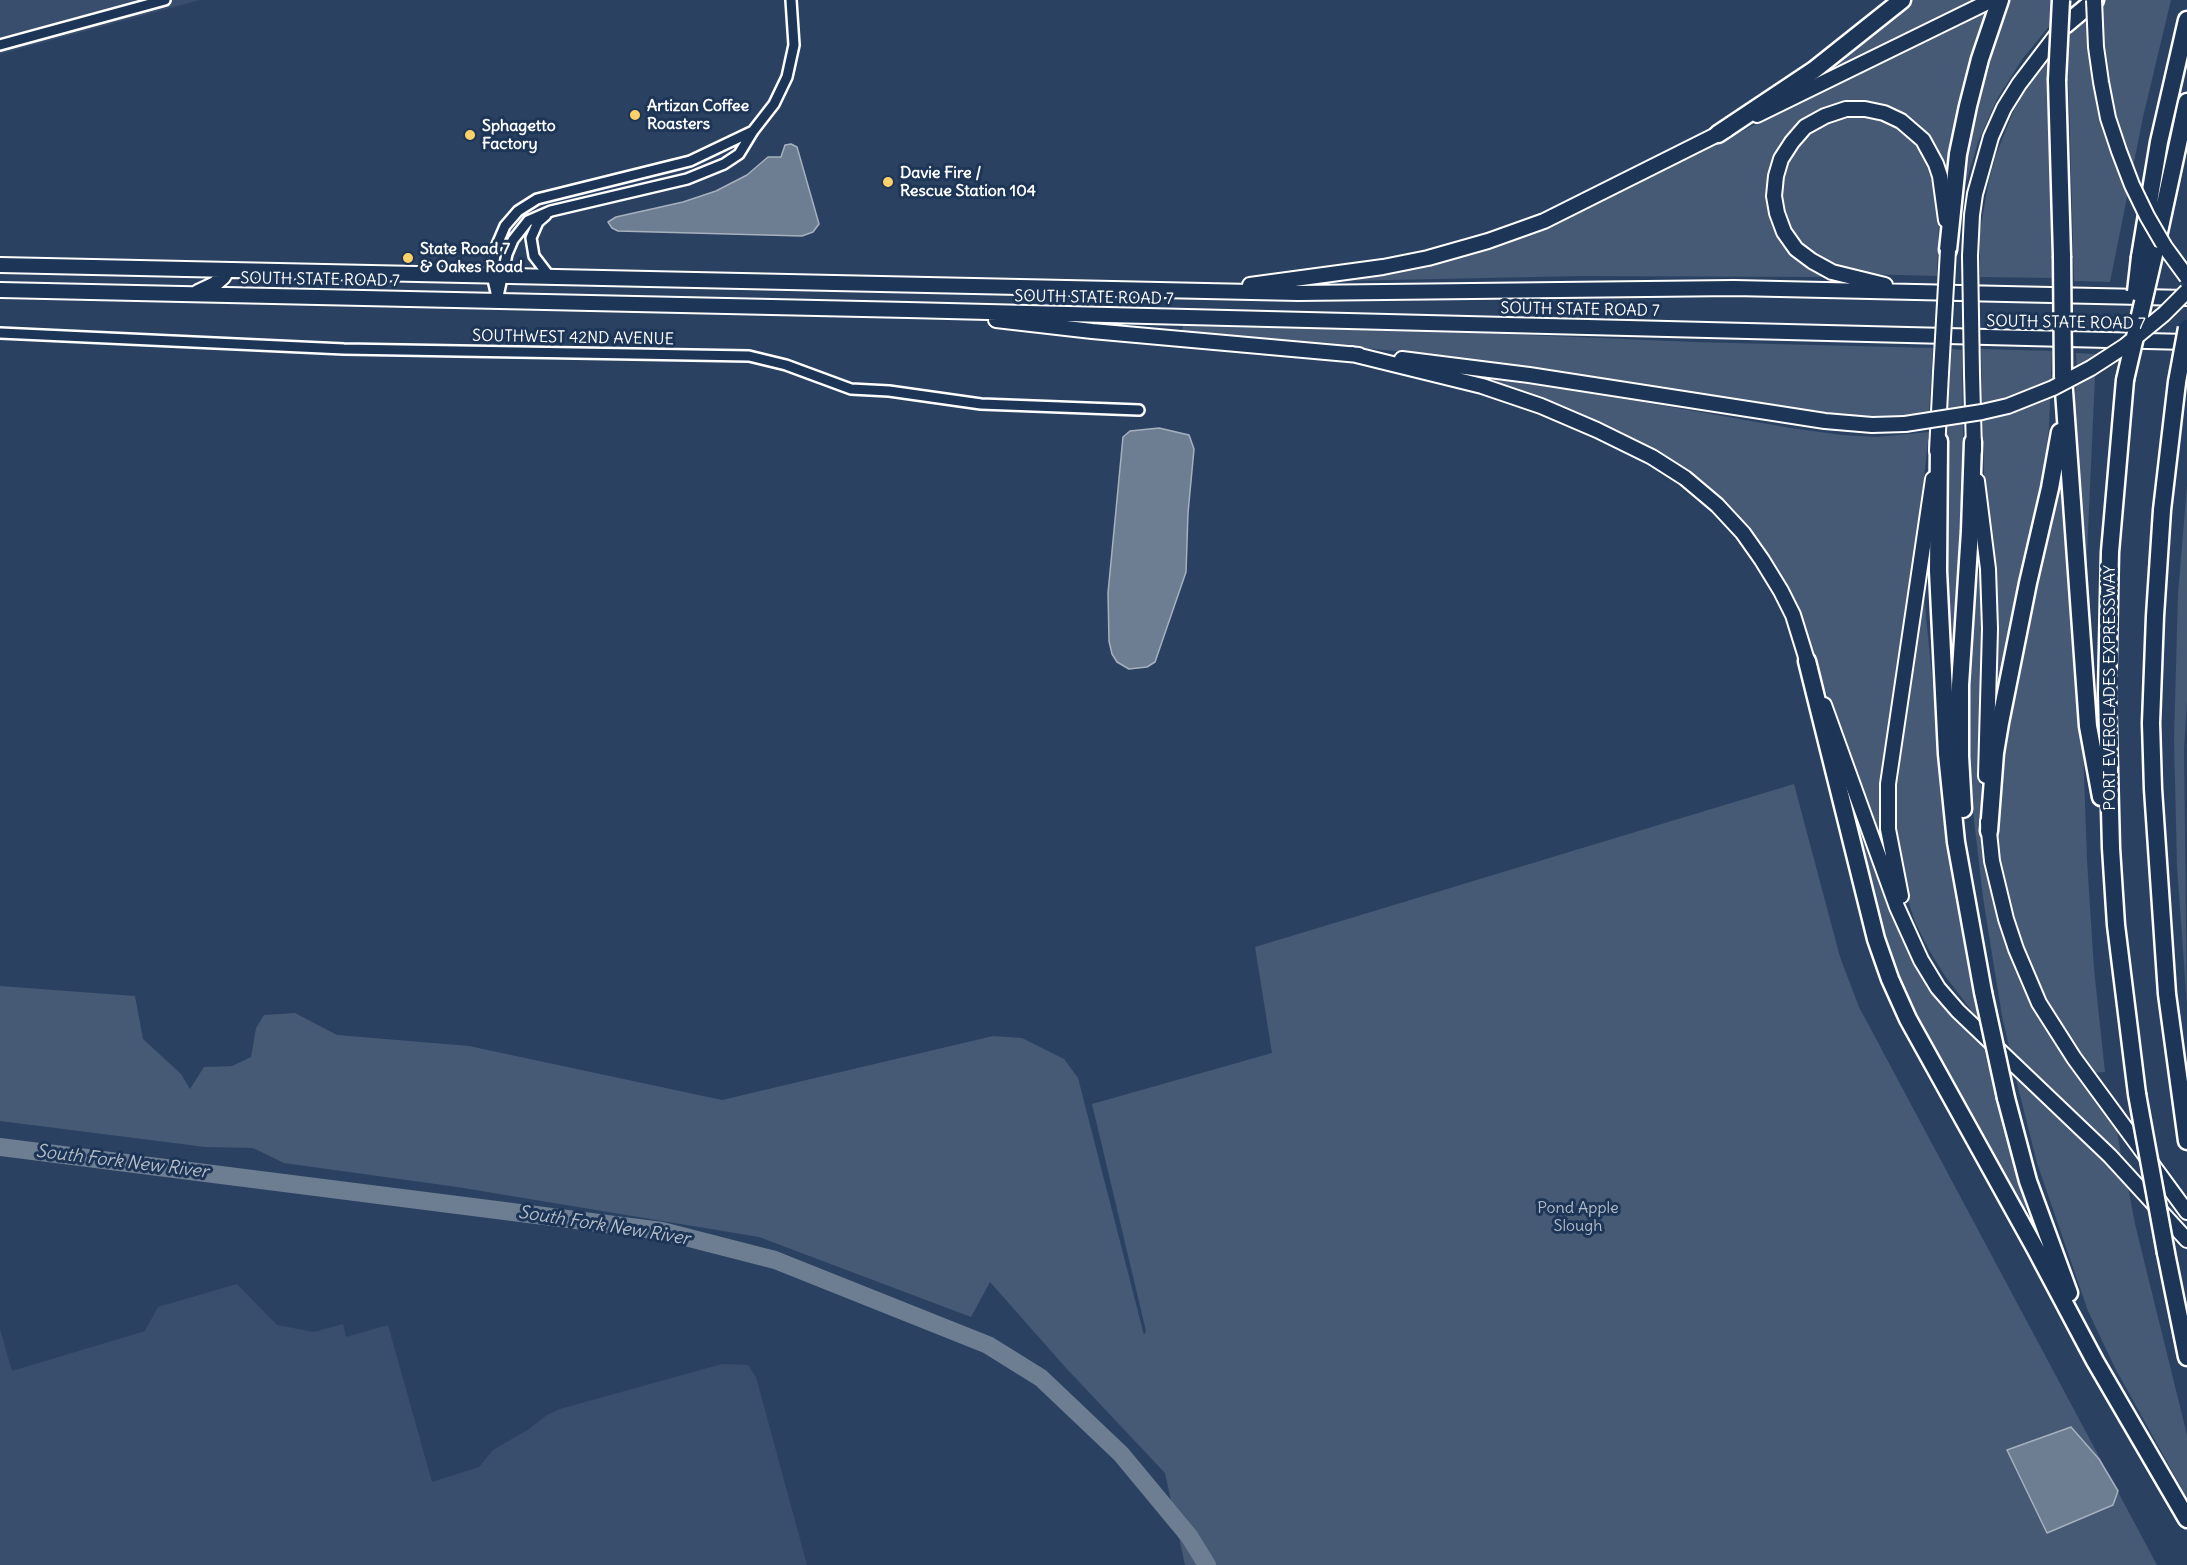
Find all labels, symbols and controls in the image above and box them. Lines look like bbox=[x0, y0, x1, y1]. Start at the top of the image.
place label: Artizan Coffee Roasters bbox=[647, 96, 749, 134]
marker: Artizan Coffee Roasters bbox=[628, 108, 642, 122]
place label: Sphagetto Factory bbox=[482, 116, 556, 154]
marker: Sphagetto Factory bbox=[463, 128, 477, 142]
place label: Davie Fire / Rescue Station 104 bbox=[900, 163, 1036, 201]
marker: Davie Fire / Rescue Station 104 bbox=[881, 175, 895, 189]
place label: State Road 7 & Oakes Road bbox=[420, 239, 523, 277]
marker: State Road 7 & Oakes Road bbox=[401, 251, 415, 265]
street label: SOUTH STATE ROAD 7 bbox=[240, 269, 400, 291]
street label: SOUTH STATE ROAD 7 bbox=[1014, 287, 1174, 309]
street label: SOUTH STATE ROAD 7 bbox=[1500, 299, 1660, 321]
street label: SOUTH STATE ROAD 7 bbox=[1986, 312, 2146, 334]
street label: SOUTHWEST 42ND AVENUE bbox=[472, 327, 674, 349]
street label: PORT EVERGLADES EXPRESSWAY bbox=[2100, 565, 2120, 811]
water label: South Fork New River bbox=[35, 1141, 209, 1183]
park label: Pond Apple Slough bbox=[1537, 1198, 1619, 1236]
water label: South Fork New River bbox=[517, 1202, 691, 1250]

